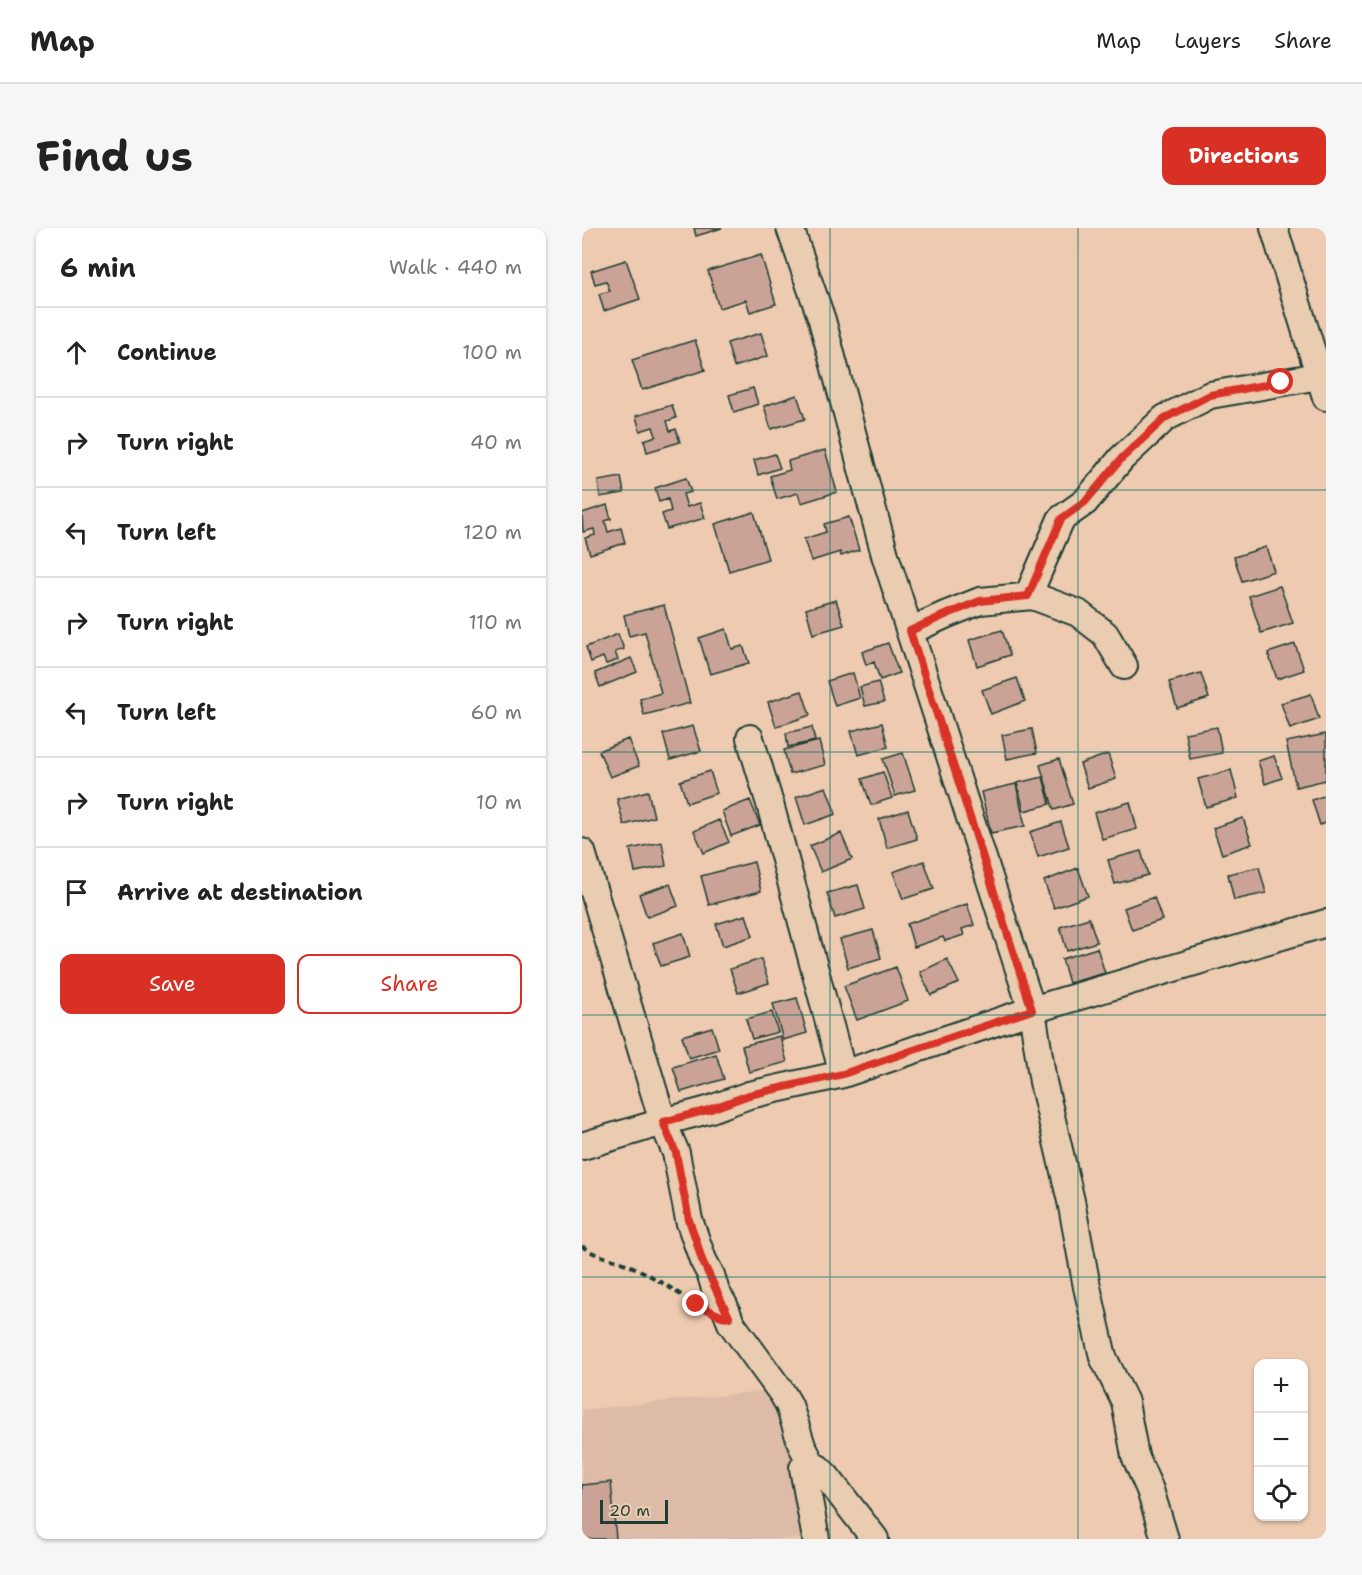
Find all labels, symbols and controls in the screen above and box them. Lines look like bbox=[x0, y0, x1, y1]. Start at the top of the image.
text: Map bbox=[30, 22, 95, 60]
text: Map bbox=[1096, 27, 1141, 55]
text: Layers bbox=[1174, 27, 1241, 55]
text: Share bbox=[1274, 27, 1332, 55]
button: Directions bbox=[1162, 127, 1326, 185]
text: Find us bbox=[36, 128, 193, 184]
text: 6 min bbox=[60, 250, 136, 285]
text: Walk · 440 m bbox=[389, 254, 522, 280]
icon: ahead bbox=[60, 336, 93, 369]
text: Continue bbox=[117, 338, 217, 367]
text: 100 m bbox=[462, 339, 522, 365]
route start bbox=[1267, 368, 1293, 394]
icon: right bbox=[60, 426, 93, 459]
text: Turn right bbox=[117, 428, 234, 457]
text: 40 m bbox=[470, 429, 522, 455]
icon: left bbox=[60, 516, 93, 549]
text: Turn left bbox=[117, 518, 216, 547]
text: 120 m bbox=[463, 519, 522, 545]
icon: right bbox=[60, 606, 93, 639]
text: Turn right bbox=[117, 608, 234, 637]
text: 110 m bbox=[468, 609, 522, 635]
icon: left bbox=[60, 696, 93, 729]
text: Turn left bbox=[117, 698, 216, 727]
text: 60 m bbox=[470, 699, 522, 725]
icon: right bbox=[60, 786, 93, 819]
text: Turn right bbox=[117, 788, 234, 817]
text: 10 m bbox=[476, 789, 522, 815]
icon: arrive bbox=[60, 876, 93, 909]
text: Arrive at destination bbox=[117, 878, 363, 907]
button: Save bbox=[60, 954, 285, 1014]
button: Share bbox=[297, 954, 522, 1014]
route end bbox=[682, 1290, 708, 1316]
map controls bbox=[1254, 1359, 1308, 1521]
button: + bbox=[1254, 1359, 1308, 1413]
button: − bbox=[1254, 1413, 1308, 1467]
button: locate bbox=[1254, 1467, 1308, 1521]
scale bar bbox=[600, 1497, 668, 1524]
text: 20 m bbox=[609, 1500, 650, 1521]

